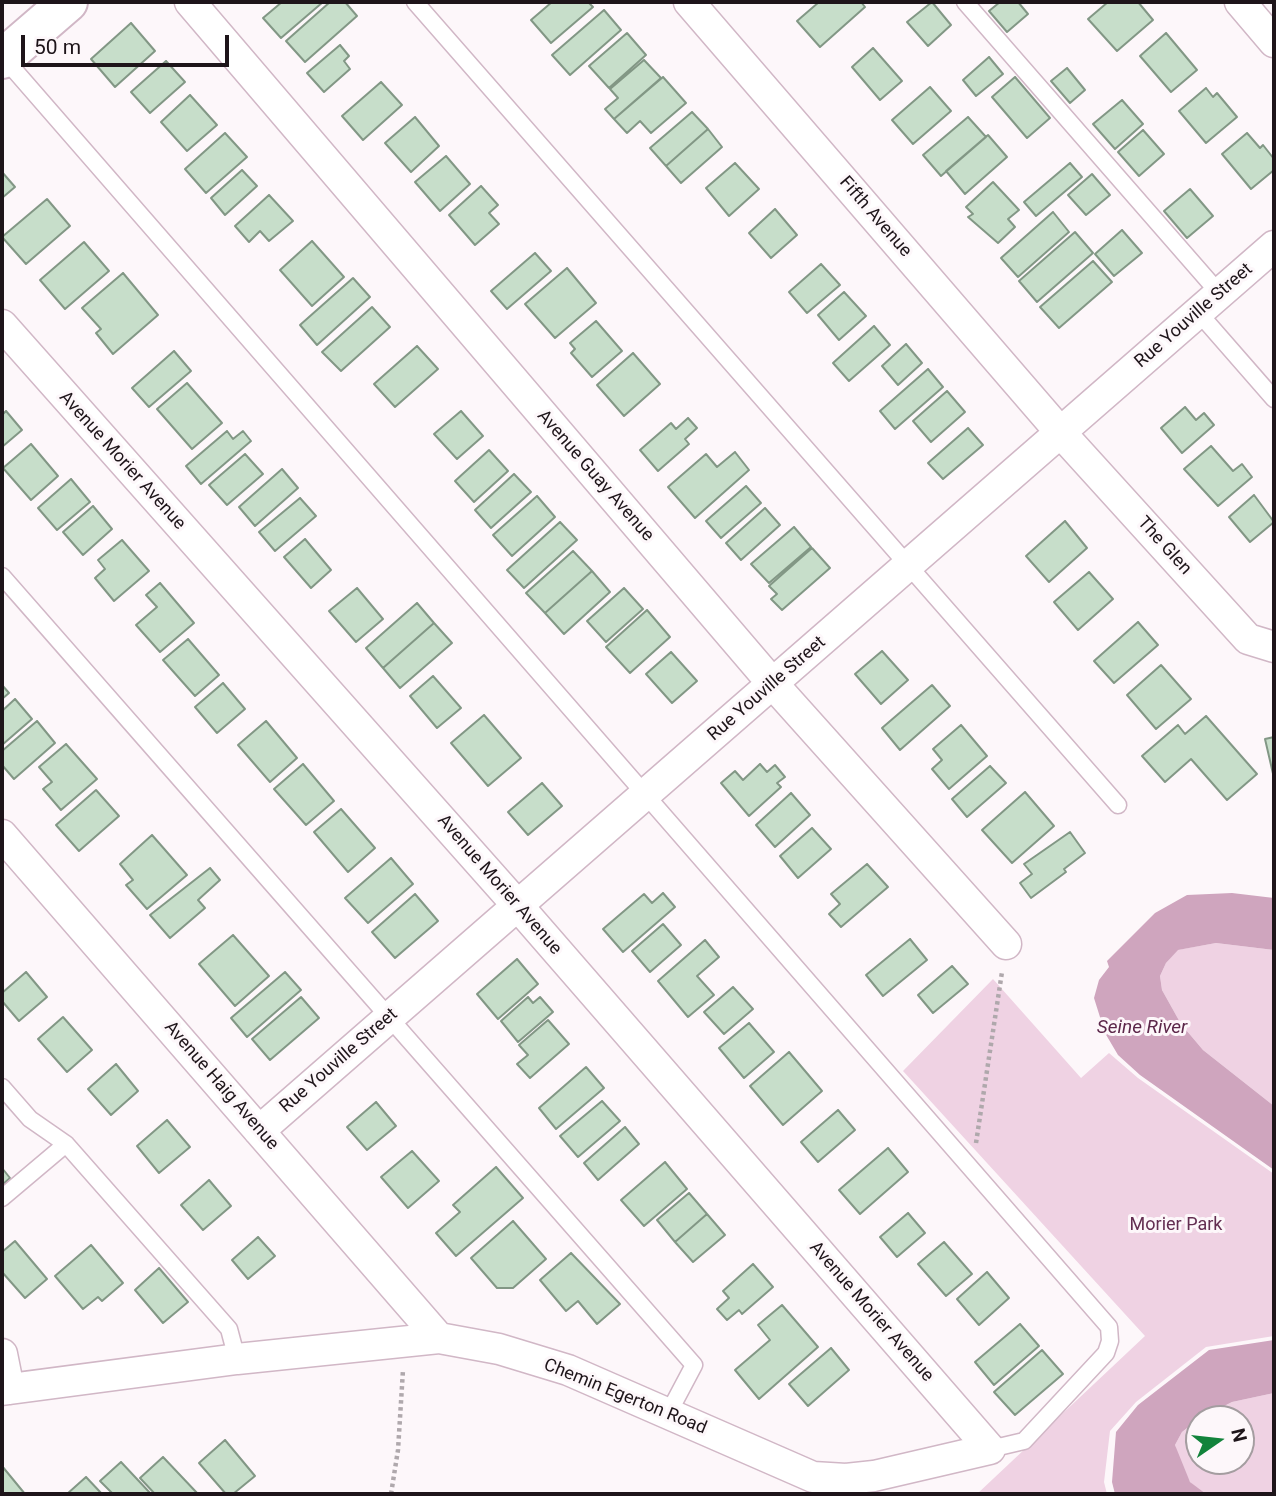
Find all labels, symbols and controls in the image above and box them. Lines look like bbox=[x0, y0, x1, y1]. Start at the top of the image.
scale bar bbox=[24, 21, 233, 65]
text: 50 m bbox=[34, 35, 81, 59]
street label: Fifth Avenue bbox=[834, 172, 916, 262]
street label: Rue Youville Street bbox=[1131, 259, 1257, 373]
street label: Avenue Morier Avenue bbox=[54, 387, 190, 535]
street label: Avenue Guay Avenue bbox=[532, 406, 658, 546]
street label: The Glen bbox=[1132, 512, 1196, 580]
street label: Rue Youville Street bbox=[704, 632, 830, 746]
street label: Avenue Morier Avenue bbox=[432, 810, 566, 960]
street label: Rue Youville Street bbox=[276, 1004, 402, 1118]
street label: Avenue Haig Avenue bbox=[159, 1017, 283, 1155]
water label: Seine River bbox=[1097, 1017, 1187, 1039]
park label: Morier Park bbox=[1130, 1214, 1222, 1236]
street label: Avenue Morier Avenue bbox=[804, 1237, 938, 1387]
street label: Chemin Egerton Road bbox=[540, 1354, 710, 1440]
north arrow bbox=[1185, 1405, 1255, 1475]
text: N bbox=[1226, 1426, 1252, 1445]

